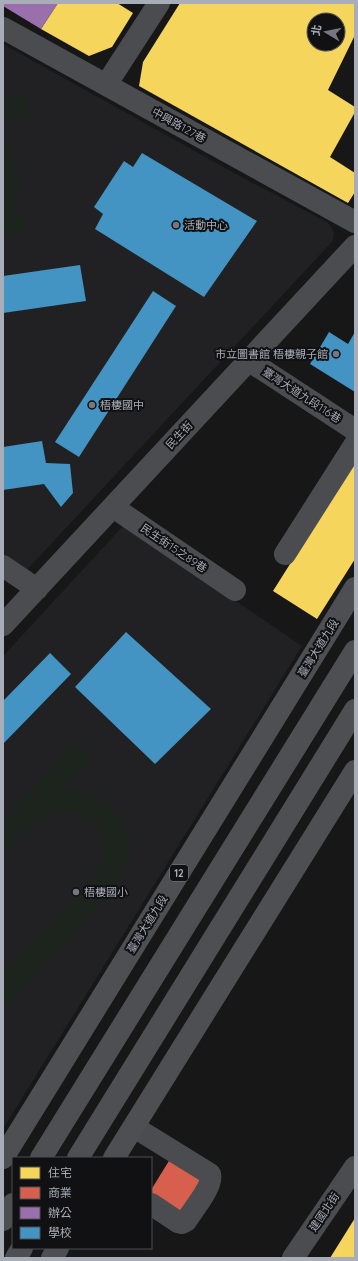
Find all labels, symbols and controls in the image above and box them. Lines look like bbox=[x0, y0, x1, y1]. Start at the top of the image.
north arrow bbox=[306, 12, 346, 52]
text: 北 bbox=[308, 24, 324, 37]
street label: 中興路127巷 bbox=[150, 104, 208, 146]
place label: 活動中心 bbox=[184, 218, 228, 232]
marker: 活動中心 bbox=[171, 220, 181, 230]
place label: 市立圖書館 梧棲親子館 bbox=[215, 347, 328, 361]
marker: 市立圖書館 梧棲親子館 bbox=[331, 349, 341, 359]
street label: 臺灣大道九段116巷 bbox=[260, 364, 344, 426]
place label: 梧棲國中 bbox=[100, 398, 144, 412]
marker: 梧棲國中 bbox=[87, 400, 97, 410]
street label: 民生街 bbox=[163, 418, 195, 452]
street label: 民生街15之89巷 bbox=[138, 521, 210, 575]
street label: 臺灣大道九段 bbox=[295, 616, 341, 680]
road number: 12 bbox=[170, 865, 188, 881]
place label: 梧棲國小 bbox=[84, 885, 128, 899]
marker: 梧棲國小 bbox=[71, 887, 81, 897]
street label: 臺灣大道九段 bbox=[124, 892, 170, 956]
legend bbox=[12, 1157, 152, 1249]
text: 住宅 bbox=[48, 1165, 72, 1180]
text: 商業 bbox=[48, 1185, 72, 1200]
street label: 建國北街 bbox=[306, 1190, 342, 1234]
text: 辦公 bbox=[48, 1205, 72, 1220]
text: 學校 bbox=[48, 1225, 72, 1240]

